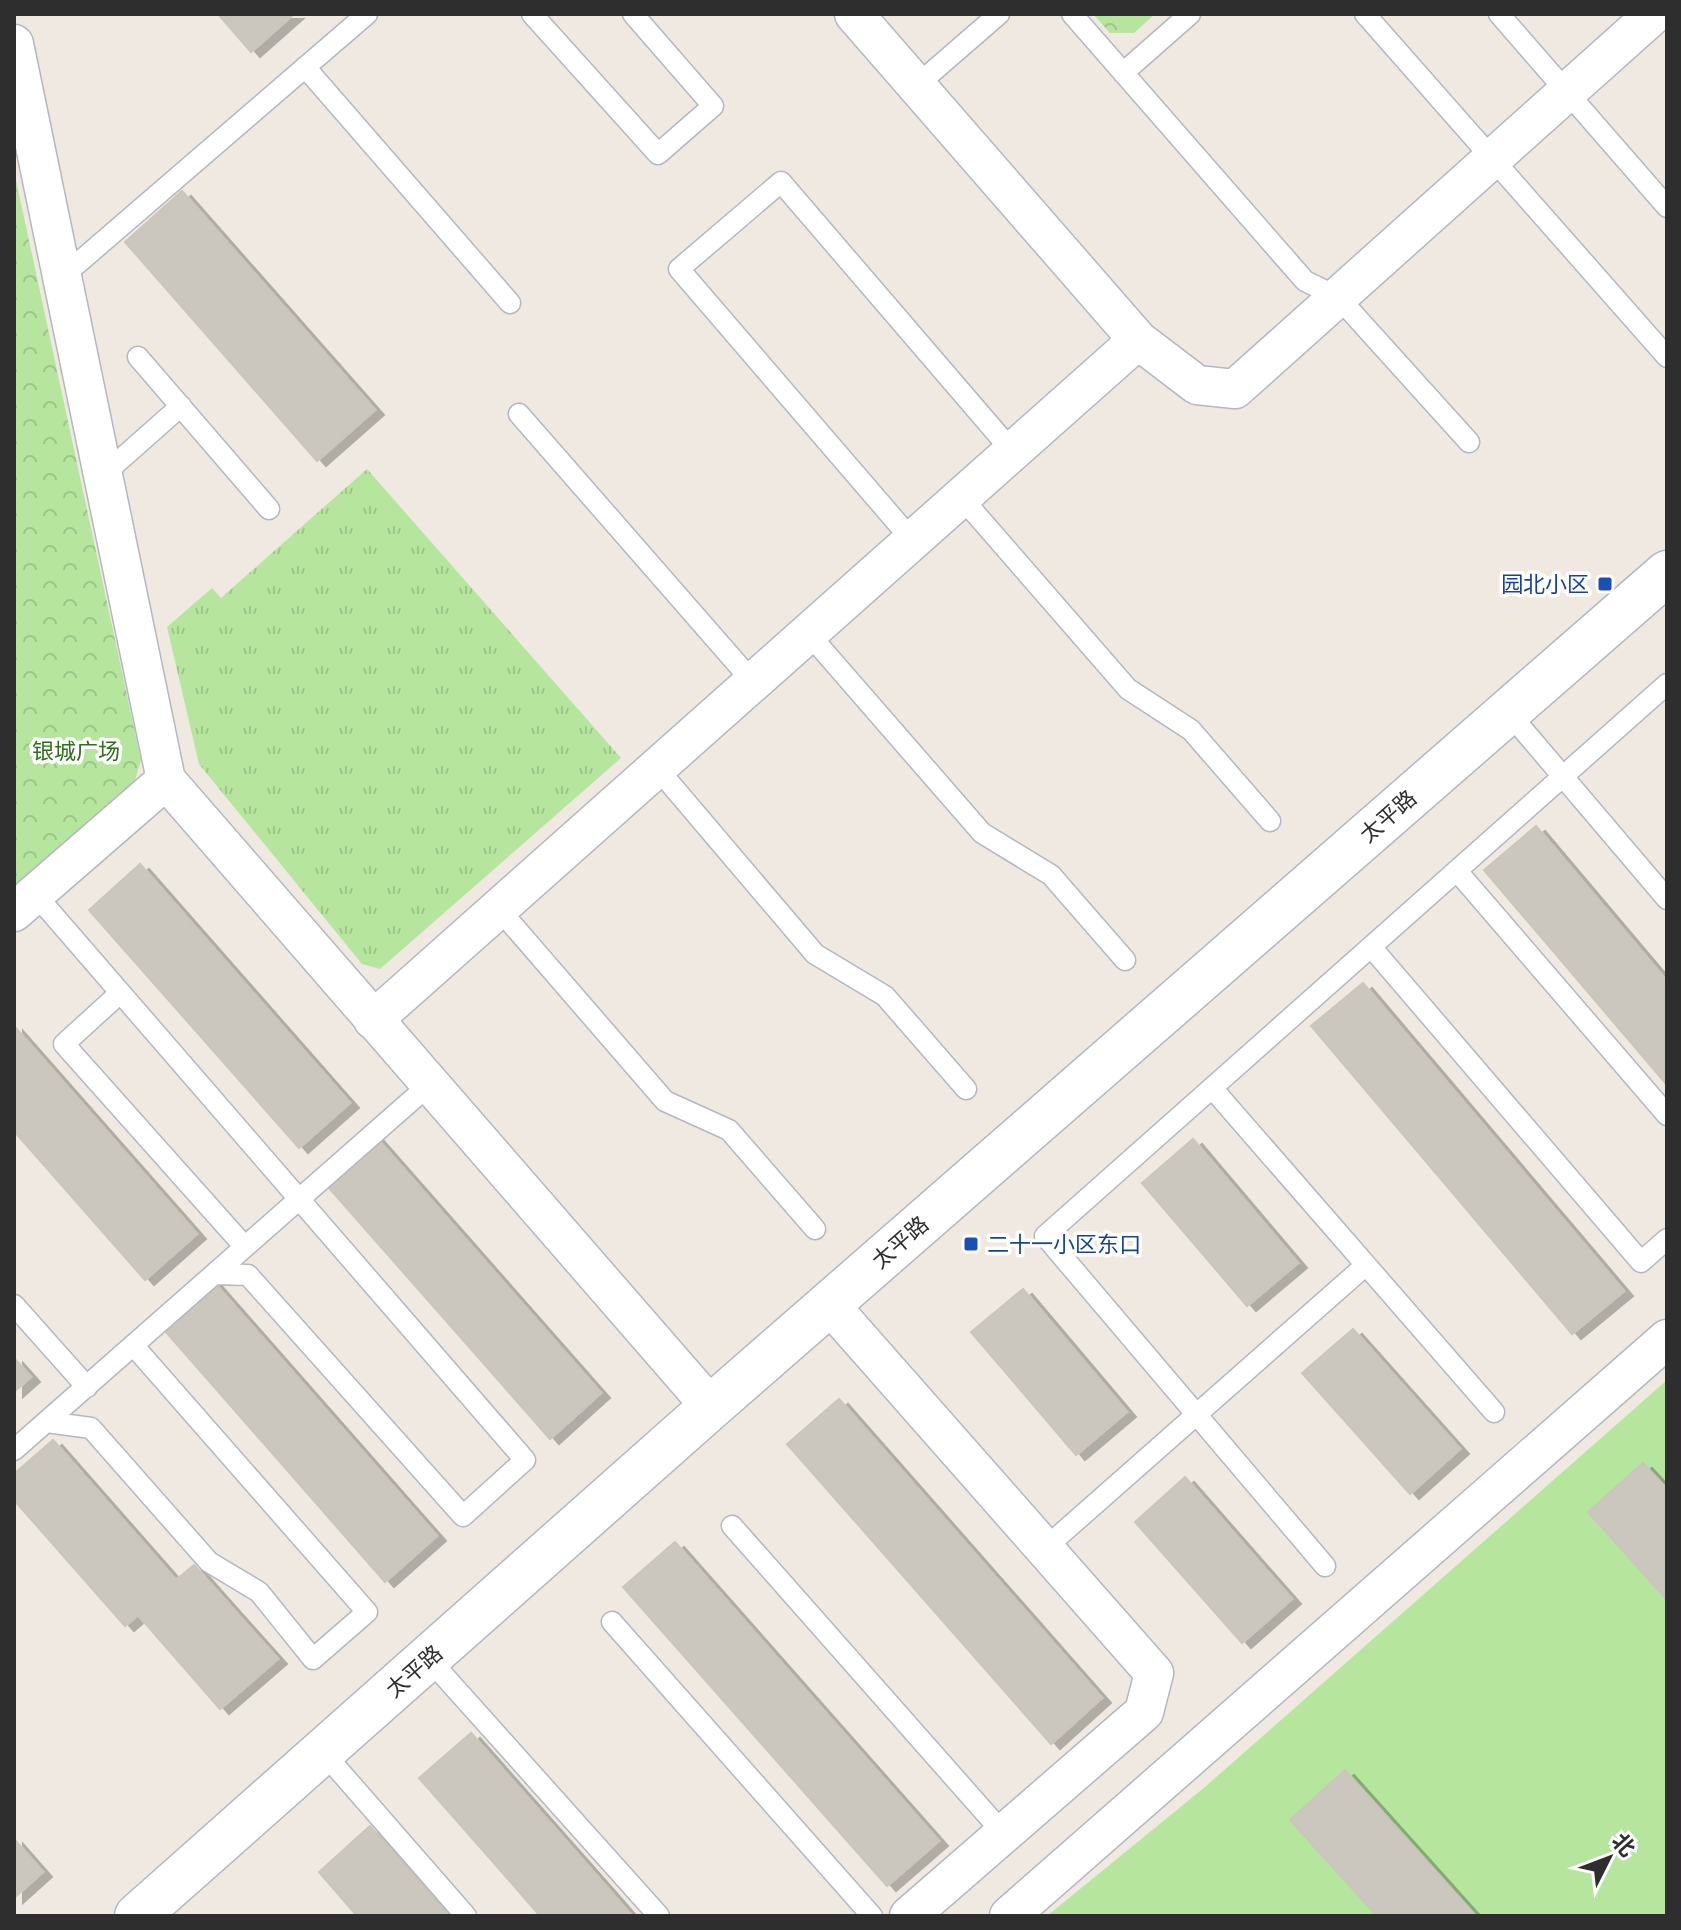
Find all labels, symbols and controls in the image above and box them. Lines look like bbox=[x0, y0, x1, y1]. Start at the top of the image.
place label: 园北小区 bbox=[1501, 571, 1589, 598]
marker: 园北小区 bbox=[1596, 575, 1614, 593]
park label: 银城广场 bbox=[32, 738, 120, 765]
street label: 太平路 bbox=[1355, 785, 1422, 848]
street label: 太平路 bbox=[867, 1211, 934, 1274]
place label: 二十一小区东口 bbox=[987, 1231, 1141, 1258]
marker: 二十一小区东口 bbox=[962, 1235, 980, 1253]
street label: 太平路 bbox=[381, 1640, 448, 1703]
north arrow bbox=[1569, 1818, 1649, 1898]
text: 北 bbox=[1606, 1828, 1641, 1862]

